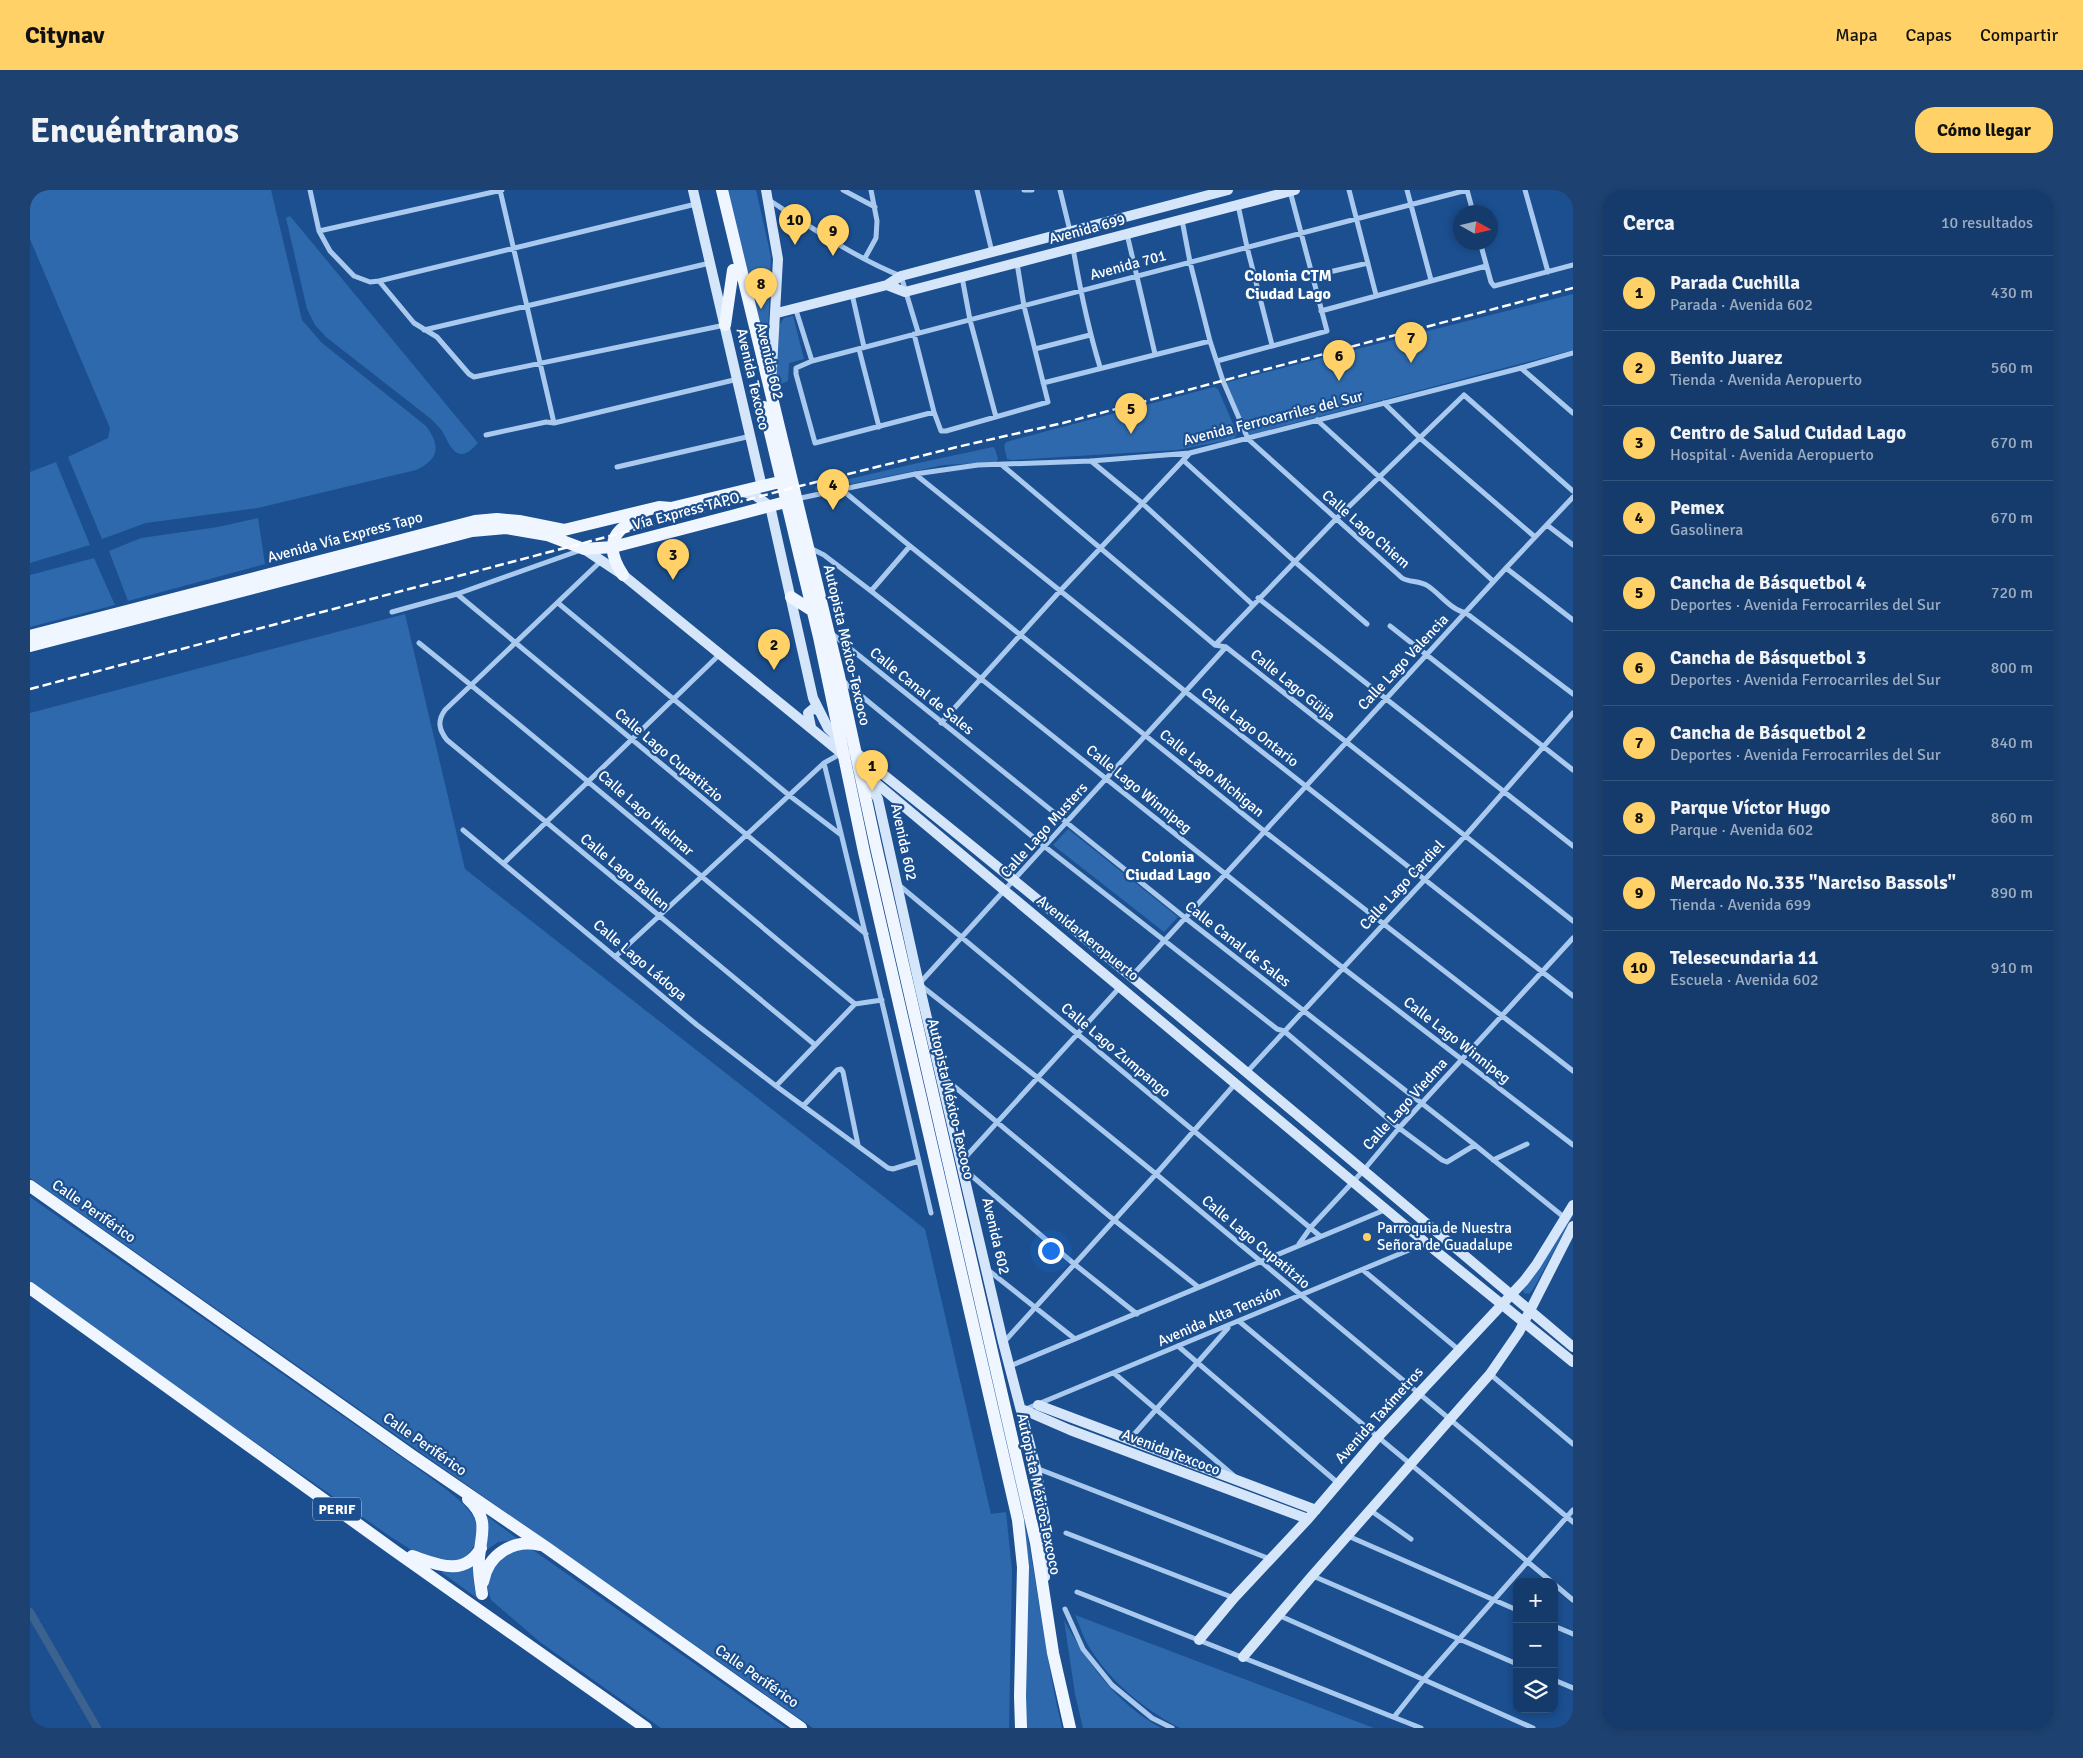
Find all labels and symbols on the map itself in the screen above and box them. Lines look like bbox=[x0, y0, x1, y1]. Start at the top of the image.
pin: 10 bbox=[779, 204, 811, 245]
north arrow bbox=[1453, 205, 1498, 250]
street label: Avenida 699 bbox=[1047, 210, 1127, 248]
pin: 9 bbox=[817, 215, 849, 256]
street label: Avenida 701 bbox=[1088, 246, 1168, 284]
district label: Colonia CTM Ciudad Lago bbox=[1244, 266, 1332, 304]
pin: 8 bbox=[745, 268, 777, 309]
street label: Avenida 602 bbox=[752, 321, 788, 401]
pin: 7 bbox=[1395, 322, 1427, 363]
street label: Avenida Texcoco bbox=[733, 326, 774, 432]
pin: 6 bbox=[1323, 340, 1355, 381]
street label: Avenida Ferrocarriles del Sur bbox=[1181, 387, 1365, 449]
pin: 5 bbox=[1115, 393, 1147, 434]
pin: 4 bbox=[817, 469, 849, 510]
street label: Calle Lago Chiem bbox=[1318, 486, 1414, 572]
street label: Vía Express TAPO bbox=[630, 488, 742, 534]
street label: Avenida Vía Express Tapo bbox=[265, 508, 425, 566]
pin: 3 bbox=[657, 539, 689, 580]
street label: Autopista México-Texcoco bbox=[820, 563, 874, 727]
street label: Calle Lago Valencia bbox=[1354, 610, 1452, 714]
pin: 2 bbox=[758, 629, 790, 670]
street label: Calle Canal de Sales bbox=[866, 643, 978, 739]
street label: Calle Lago Güija bbox=[1247, 645, 1339, 725]
street label: Calle Lago Ontario bbox=[1198, 683, 1302, 771]
street label: Calle Lago Cupatitzio bbox=[611, 704, 727, 806]
street label: Calle Lago Michigan bbox=[1156, 725, 1268, 821]
street label: Calle Lago Winnipeg bbox=[1083, 741, 1196, 837]
pin: 1 bbox=[856, 750, 888, 791]
street label: Calle Lago Hielmar bbox=[594, 766, 698, 860]
street label: Calle Lago Musters bbox=[997, 778, 1092, 881]
street label: Avenida 602 bbox=[887, 802, 921, 882]
street label: Calle Lago Ballen bbox=[577, 829, 673, 915]
street label: Calle Lago Cardiel bbox=[1356, 836, 1448, 934]
district label: Colonia Ciudad Lago bbox=[1125, 847, 1211, 885]
street label: Avenida Aeropuerto bbox=[1033, 891, 1143, 985]
street label: Calle Canal de Sales bbox=[1182, 897, 1295, 991]
street label: Calle Lago Ládoga bbox=[590, 916, 690, 1004]
street label: Calle Lago Winnipeg bbox=[1400, 993, 1514, 1087]
street label: Calle Lago Zumpango bbox=[1057, 999, 1175, 1101]
street label: Autopista México-Texcoco bbox=[924, 1017, 978, 1181]
street label: Calle Lago Viedma bbox=[1359, 1054, 1451, 1154]
street label: Calle Periférico bbox=[49, 1175, 140, 1247]
street label: Calle Lago Cupatitzio bbox=[1198, 1191, 1314, 1293]
street label: Avenida 602 bbox=[978, 1196, 1014, 1276]
place label: Parroquia de Nuestra Señora de Guadalupe bbox=[1377, 1219, 1513, 1254]
marker: Parroquia de Nuestra Señora de Guadalupe bbox=[1361, 1231, 1373, 1243]
your location bbox=[1038, 1238, 1064, 1264]
street label: Avenida Alta Tensión bbox=[1155, 1282, 1283, 1350]
street label: Avenida Taxímetros bbox=[1331, 1363, 1427, 1467]
street label: Calle Periférico bbox=[380, 1408, 471, 1480]
street label: Autopista México-Texcoco bbox=[1013, 1412, 1065, 1577]
street label: Avenida Texcoco bbox=[1119, 1425, 1223, 1479]
road number: PERIF bbox=[313, 1498, 361, 1520]
street label: Calle Periférico bbox=[712, 1640, 803, 1712]

